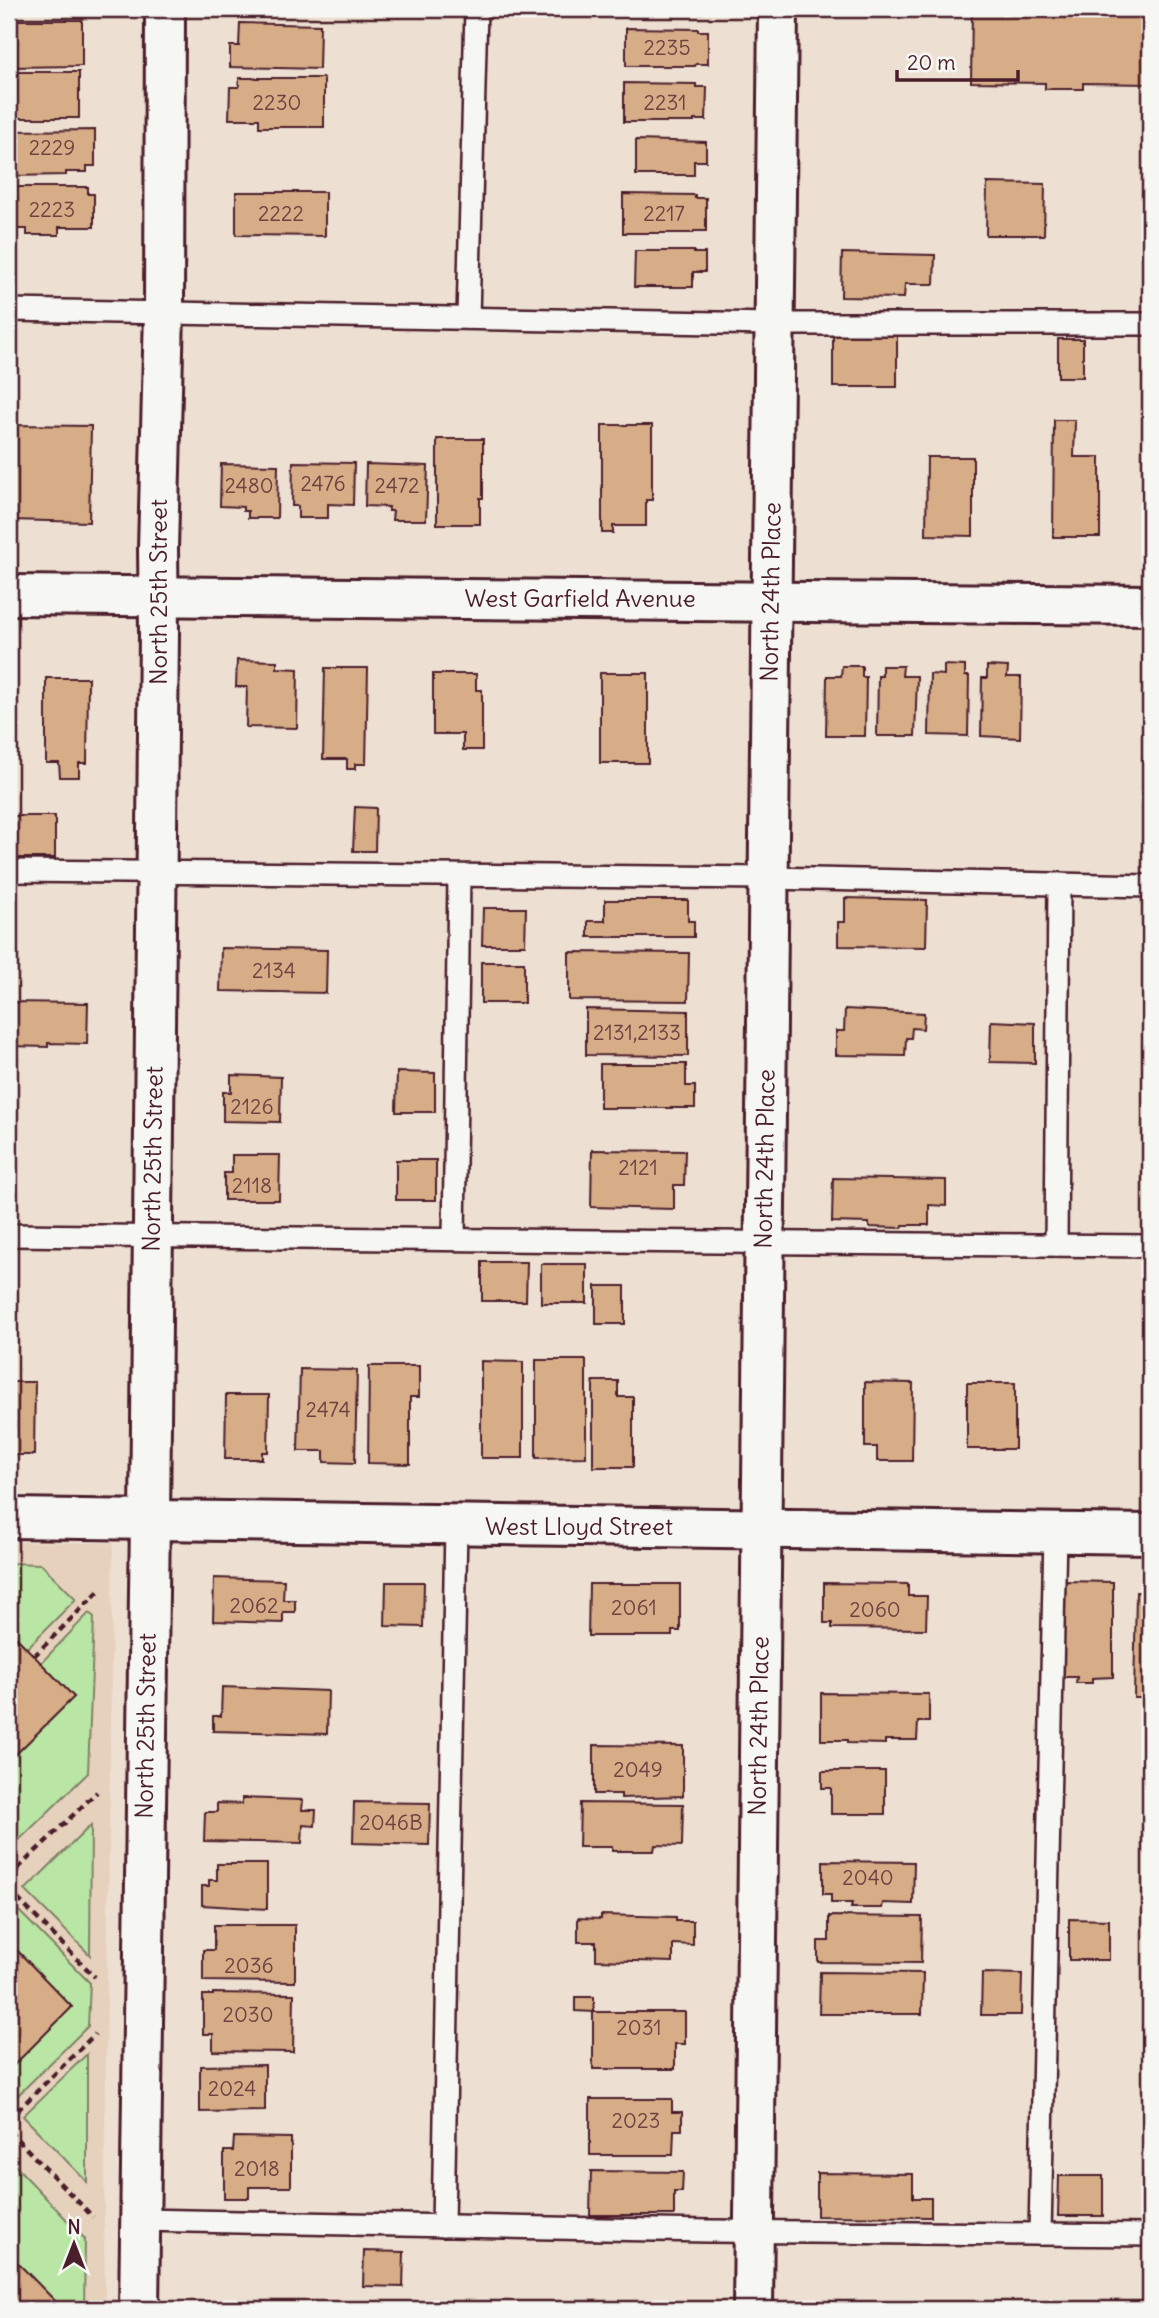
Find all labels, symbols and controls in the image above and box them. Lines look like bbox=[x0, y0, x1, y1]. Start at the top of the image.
house number: 2235 bbox=[643, 34, 691, 61]
scale bar bbox=[897, 38, 1017, 82]
text: 20 m bbox=[907, 49, 956, 76]
house number: 2230 bbox=[253, 89, 301, 116]
house number: 2231 bbox=[643, 89, 687, 116]
house number: 2229 bbox=[29, 134, 75, 161]
house number: 2223 bbox=[29, 196, 75, 223]
house number: 2222 bbox=[258, 200, 304, 227]
house number: 2217 bbox=[643, 200, 685, 227]
house number: 2476 bbox=[300, 470, 346, 497]
house number: 2480 bbox=[224, 472, 274, 499]
house number: 2472 bbox=[375, 472, 419, 499]
street label: North 25th Street bbox=[143, 499, 173, 685]
street label: North 24th Place bbox=[753, 502, 787, 682]
street label: West Garfield Avenue bbox=[464, 583, 696, 613]
house number: 2134 bbox=[252, 957, 296, 984]
house number: 2131,2133 bbox=[593, 1019, 681, 1046]
street label: North 25th Street bbox=[135, 1066, 169, 1252]
street label: North 24th Place bbox=[747, 1069, 781, 1249]
house number: 2126 bbox=[230, 1093, 274, 1120]
house number: 2121 bbox=[618, 1154, 658, 1181]
house number: 2118 bbox=[232, 1172, 272, 1199]
house number: 2474 bbox=[305, 1396, 351, 1423]
street label: West Lloyd Street bbox=[485, 1511, 673, 1541]
house number: 2062 bbox=[230, 1592, 278, 1619]
house number: 2061 bbox=[611, 1594, 657, 1621]
house number: 2060 bbox=[849, 1596, 901, 1623]
street label: North 25th Street bbox=[128, 1633, 162, 1819]
street label: North 24th Place bbox=[741, 1636, 775, 1816]
house number: 2049 bbox=[613, 1756, 663, 1783]
house number: 2046B bbox=[359, 1809, 423, 1836]
house number: 2040 bbox=[842, 1864, 894, 1891]
house number: 2036 bbox=[224, 1952, 274, 1979]
house number: 2030 bbox=[222, 2001, 274, 2028]
house number: 2031 bbox=[616, 2014, 662, 2041]
house number: 2024 bbox=[208, 2075, 256, 2102]
house number: 2023 bbox=[612, 2107, 660, 2134]
house number: 2018 bbox=[234, 2155, 280, 2182]
north arrow bbox=[38, 2210, 108, 2280]
text: N bbox=[67, 2215, 81, 2239]

